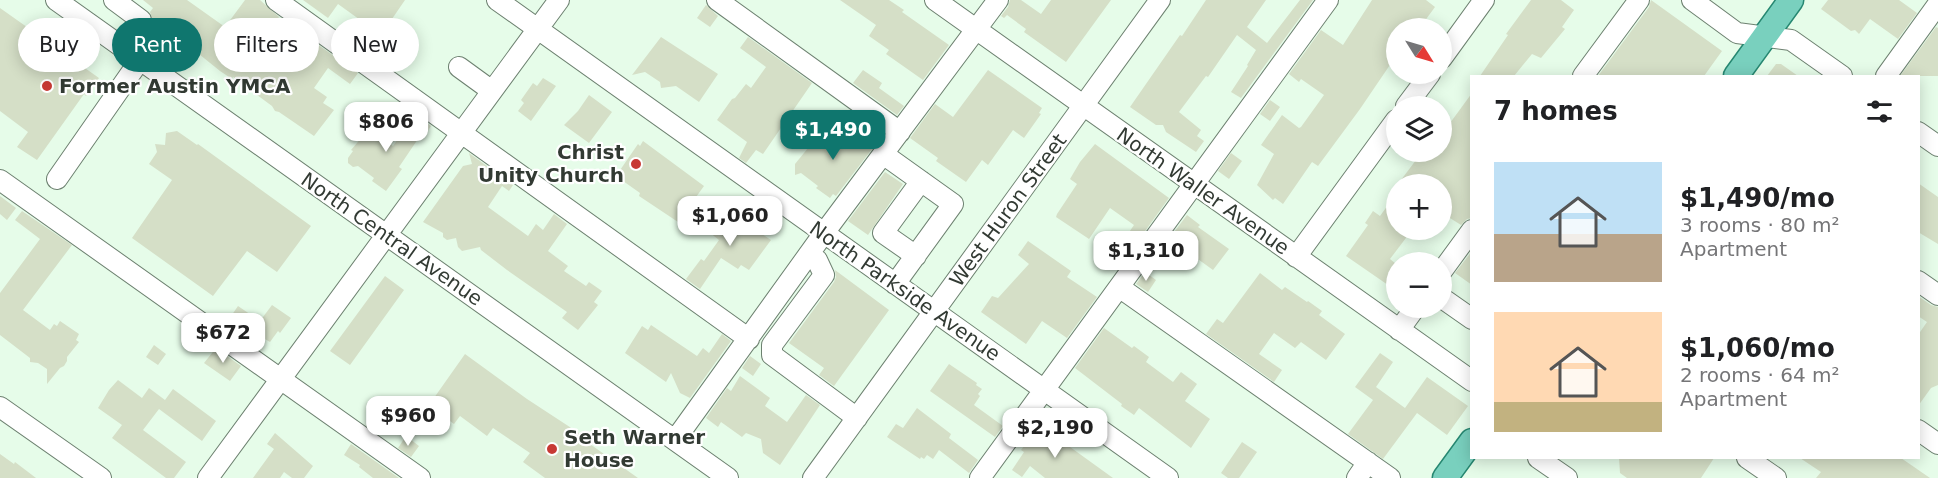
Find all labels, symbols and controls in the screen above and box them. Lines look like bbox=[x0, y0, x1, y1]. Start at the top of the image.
chip: Buy bbox=[18, 18, 100, 72]
chip: Rent bbox=[112, 18, 202, 72]
chip: Filters bbox=[214, 18, 319, 72]
chip: New bbox=[331, 18, 419, 72]
north arrow bbox=[1386, 18, 1452, 84]
map controls bbox=[1386, 18, 1452, 318]
place label: Former Austin YMCA bbox=[59, 74, 291, 98]
marker: Former Austin YMCA bbox=[40, 79, 54, 93]
icon: filters bbox=[1863, 95, 1896, 128]
button: layers bbox=[1386, 96, 1452, 162]
text: 7 homes bbox=[1494, 96, 1618, 126]
pin: $806 bbox=[350, 102, 422, 153]
text: $806 bbox=[358, 109, 414, 133]
pin: $1,490 bbox=[784, 110, 882, 161]
text: $1,490 bbox=[794, 117, 872, 141]
street label: North Waller Avenue bbox=[1112, 122, 1294, 260]
street label: West Huron Street bbox=[944, 129, 1072, 291]
place label: Christ Unity Church bbox=[478, 140, 624, 187]
marker: Christ Unity Church bbox=[629, 157, 643, 171]
street label: North Central Avenue bbox=[297, 167, 487, 311]
button: + bbox=[1386, 174, 1452, 240]
text: $1,490/mo bbox=[1680, 183, 1835, 213]
icon: home bbox=[1542, 186, 1614, 258]
pin: $1,060 bbox=[681, 196, 779, 247]
text: $1,060 bbox=[691, 203, 769, 227]
text: 3 rooms · 80 m² bbox=[1680, 213, 1840, 237]
street label: North Parkside Avenue bbox=[805, 216, 1005, 366]
pin: $1,310 bbox=[1097, 231, 1195, 282]
text: Apartment bbox=[1680, 237, 1787, 261]
text: $1,310 bbox=[1107, 238, 1185, 262]
button: − bbox=[1386, 252, 1452, 318]
pin: $672 bbox=[187, 313, 259, 364]
text: $672 bbox=[195, 320, 251, 344]
text: $1,060/mo bbox=[1680, 333, 1835, 363]
icon: home bbox=[1542, 336, 1614, 408]
text: 2 rooms · 64 m² bbox=[1680, 363, 1840, 387]
text: Apartment bbox=[1680, 387, 1787, 411]
pin: $960 bbox=[372, 396, 444, 447]
text: $960 bbox=[380, 403, 436, 427]
pin: $2,190 bbox=[1006, 408, 1104, 459]
text: $2,190 bbox=[1016, 415, 1094, 439]
place label: Seth Warner House bbox=[564, 425, 705, 472]
marker: Seth Warner House bbox=[545, 442, 559, 456]

